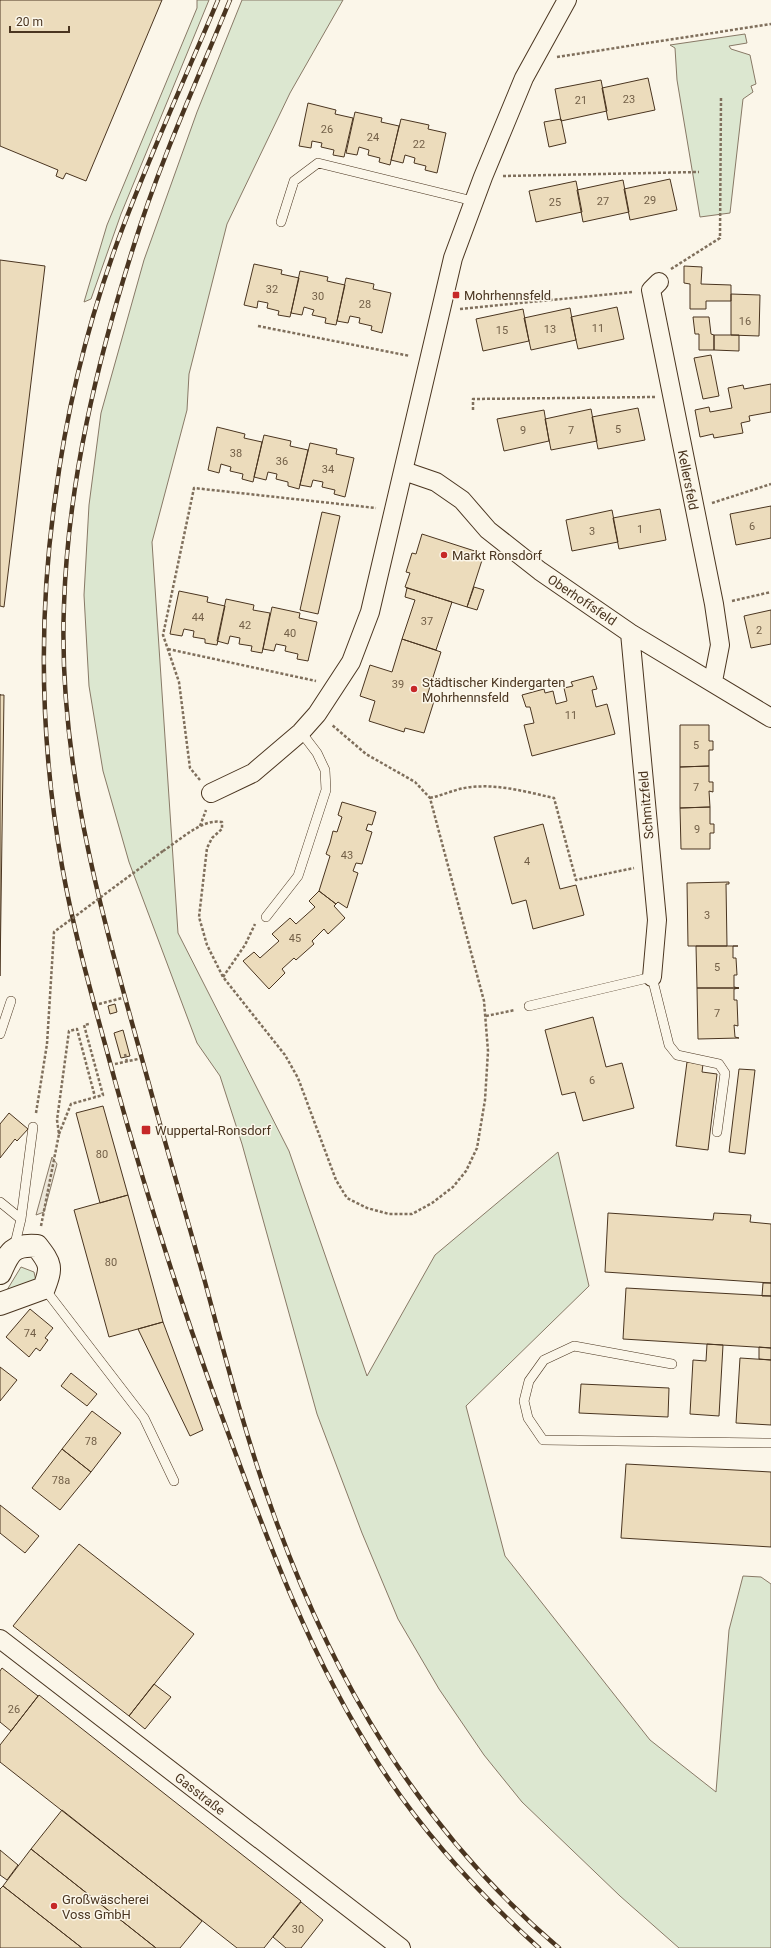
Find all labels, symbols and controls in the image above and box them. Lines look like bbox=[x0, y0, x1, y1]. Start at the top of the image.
scale bar bbox=[10, 8, 69, 34]
text: 20 m bbox=[16, 15, 43, 29]
house number: 23 bbox=[623, 93, 635, 106]
house number: 21 bbox=[575, 94, 587, 107]
house number: 26 bbox=[321, 123, 333, 136]
house number: 24 bbox=[367, 131, 379, 144]
house number: 22 bbox=[413, 138, 425, 151]
house number: 29 bbox=[644, 194, 656, 207]
house number: 27 bbox=[597, 195, 609, 208]
house number: 25 bbox=[549, 196, 561, 209]
house number: 32 bbox=[266, 283, 278, 296]
place label: Mohrhennsfeld bbox=[464, 288, 551, 303]
house number: 30 bbox=[312, 290, 324, 303]
marker: Mohrhennsfeld bbox=[451, 290, 461, 300]
house number: 28 bbox=[359, 298, 371, 311]
house number: 16 bbox=[739, 315, 751, 328]
house number: 11 bbox=[592, 322, 604, 335]
house number: 13 bbox=[544, 323, 556, 336]
house number: 15 bbox=[496, 324, 508, 337]
house number: 5 bbox=[615, 423, 621, 436]
house number: 9 bbox=[520, 424, 526, 437]
house number: 7 bbox=[568, 424, 574, 437]
house number: 38 bbox=[230, 447, 242, 460]
street label: Kellersfeld bbox=[675, 449, 701, 511]
house number: 36 bbox=[276, 455, 288, 468]
house number: 34 bbox=[322, 463, 334, 476]
house number: 6 bbox=[749, 520, 755, 533]
house number: 1 bbox=[637, 523, 643, 536]
house number: 3 bbox=[589, 525, 595, 538]
place label: Markt Ronsdorf bbox=[452, 548, 542, 563]
marker: Markt Ronsdorf bbox=[439, 550, 449, 560]
street label: Oberhoffsfeld bbox=[545, 572, 619, 628]
house number: 44 bbox=[192, 611, 204, 624]
house number: 37 bbox=[421, 615, 433, 628]
house number: 42 bbox=[239, 619, 251, 632]
house number: 2 bbox=[756, 624, 762, 637]
house number: 40 bbox=[284, 627, 296, 640]
place label: Städtischer Kindergarten Mohrhennsfeld bbox=[422, 675, 565, 705]
house number: 39 bbox=[392, 678, 404, 691]
marker: Städtischer Kindergarten Mohrhennsfeld bbox=[409, 684, 419, 694]
house number: 11 bbox=[565, 709, 577, 722]
house number: 5 bbox=[693, 739, 699, 752]
street label: Schmitzfeld bbox=[636, 770, 656, 840]
house number: 7 bbox=[693, 781, 699, 794]
house number: 9 bbox=[694, 823, 700, 836]
house number: 43 bbox=[341, 849, 353, 862]
house number: 4 bbox=[524, 855, 530, 868]
house number: 3 bbox=[704, 909, 710, 922]
house number: 45 bbox=[289, 932, 301, 945]
house number: 5 bbox=[714, 961, 720, 974]
house number: 7 bbox=[714, 1007, 720, 1020]
house number: 6 bbox=[589, 1074, 595, 1087]
place label: Wuppertal-Ronsdorf bbox=[155, 1123, 271, 1138]
marker: Wuppertal-Ronsdorf bbox=[140, 1124, 152, 1136]
house number: 80 bbox=[96, 1148, 108, 1161]
house number: 80 bbox=[105, 1256, 117, 1269]
house number: 74 bbox=[24, 1327, 36, 1340]
house number: 78 bbox=[85, 1435, 97, 1448]
house number: 78a bbox=[52, 1474, 70, 1487]
house number: 26 bbox=[8, 1703, 20, 1716]
street label: Gasstraße bbox=[172, 1770, 228, 1818]
place label: Großwäscherei Voss GmbH bbox=[62, 1892, 149, 1922]
marker: Großwäscherei Voss GmbH bbox=[49, 1901, 59, 1911]
house number: 30 bbox=[292, 1923, 304, 1936]

